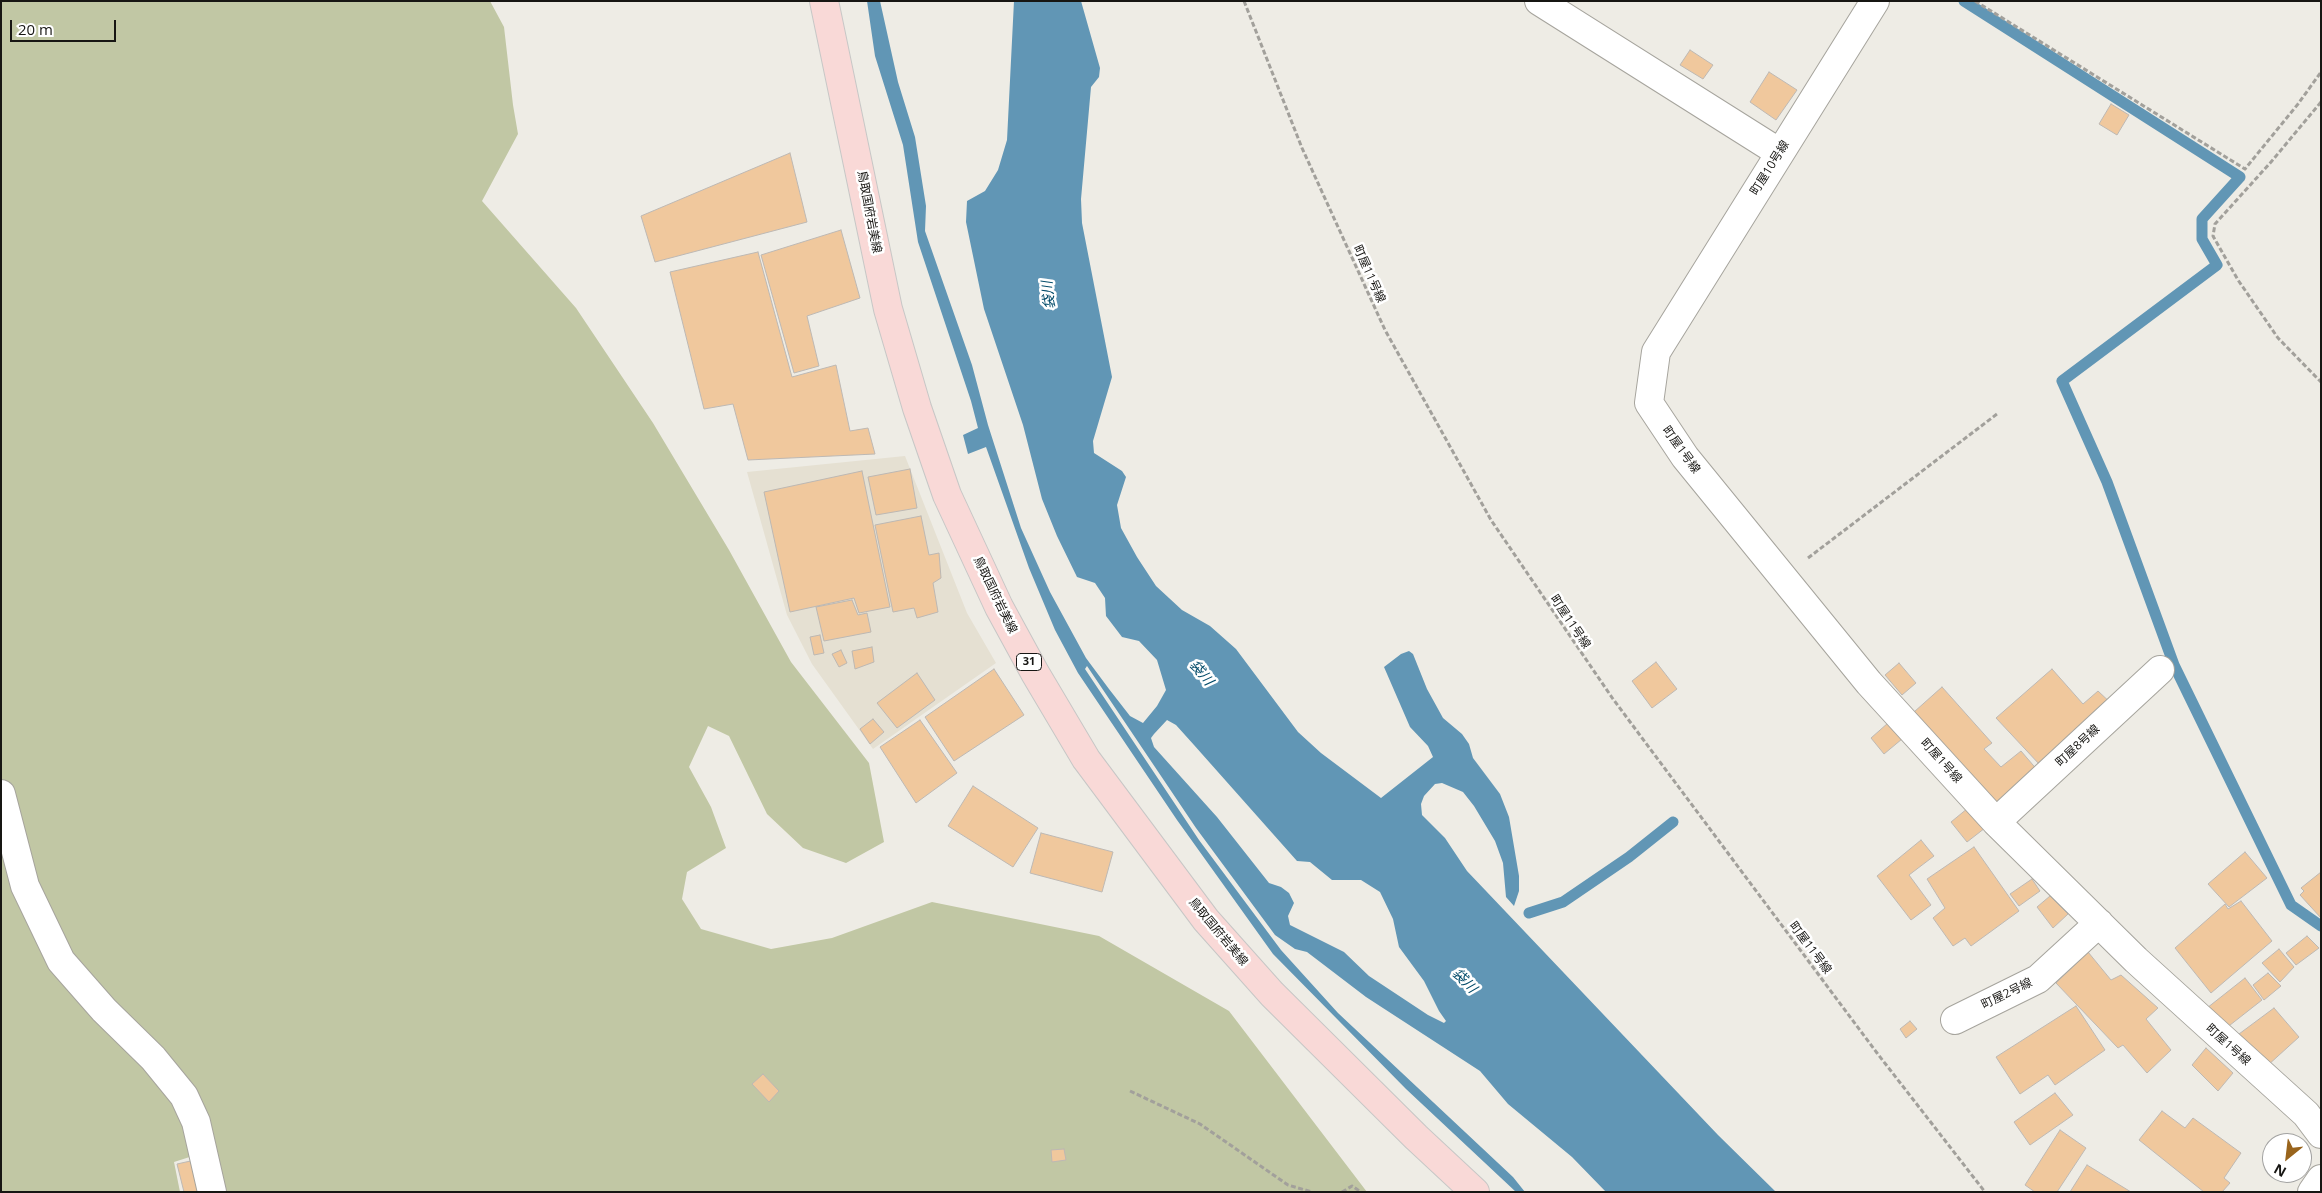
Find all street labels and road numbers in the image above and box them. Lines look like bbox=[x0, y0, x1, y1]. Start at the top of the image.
street label: 町屋10号線 bbox=[1748, 138, 1792, 198]
street label: 鳥取国府岩美線 bbox=[854, 169, 884, 255]
street label: 町屋11号線 bbox=[1350, 243, 1388, 305]
street label: 町屋1号線 bbox=[1659, 424, 1703, 476]
street label: 鳥取国府岩美線 bbox=[970, 554, 1020, 636]
street label: 町屋11号線 bbox=[1547, 592, 1593, 652]
road number: 31 bbox=[1016, 654, 1042, 670]
street label: 町屋8号線 bbox=[2053, 722, 2103, 770]
street label: 町屋1号線 bbox=[1917, 736, 1965, 786]
street label: 鳥取国府岩美線 bbox=[1185, 895, 1251, 969]
street label: 町屋11号線 bbox=[1786, 919, 1834, 977]
street label: 町屋2号線 bbox=[1979, 976, 2035, 1012]
street label: 町屋1号線 bbox=[2203, 1021, 2253, 1069]

